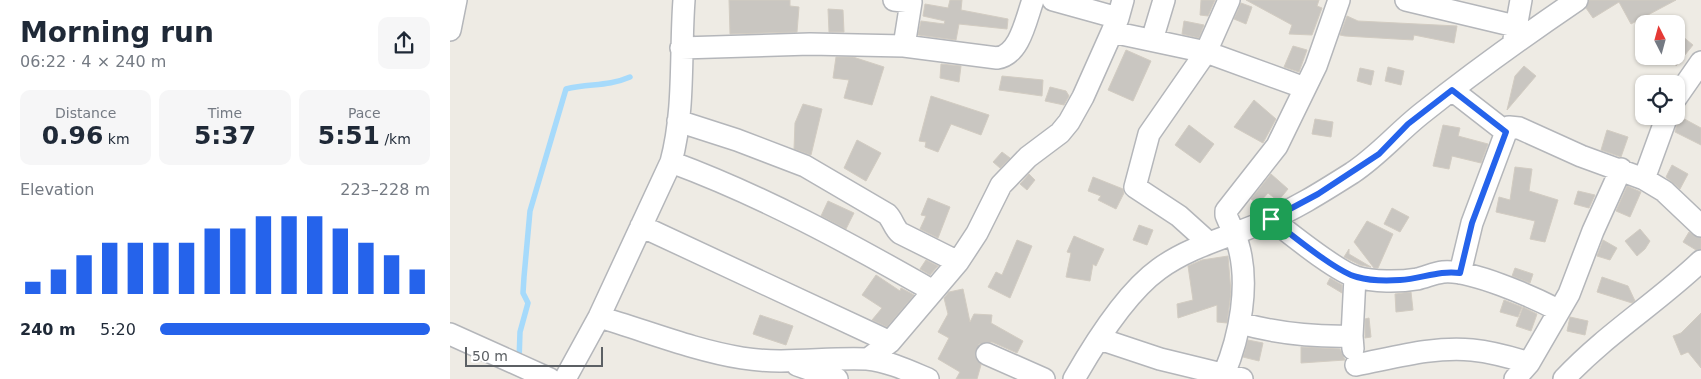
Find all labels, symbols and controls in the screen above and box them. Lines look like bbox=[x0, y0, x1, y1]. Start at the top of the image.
north arrow bbox=[1635, 15, 1685, 65]
map controls bbox=[1635, 15, 1685, 125]
text: Morning run bbox=[20, 16, 214, 49]
button: share bbox=[378, 17, 430, 69]
text: 06:22 · 4 × 240 m bbox=[20, 52, 166, 71]
button: locate bbox=[1635, 75, 1685, 125]
text: Distance bbox=[55, 105, 116, 121]
text: Time bbox=[208, 105, 242, 121]
text: Pace bbox=[348, 105, 381, 121]
text: 0.96 bbox=[42, 121, 103, 150]
text: 5:37 bbox=[194, 121, 256, 150]
text: 5:51 bbox=[318, 121, 380, 150]
text: km bbox=[103, 131, 130, 147]
text: /km bbox=[380, 131, 411, 147]
text: Elevation bbox=[20, 180, 94, 199]
text: 223–228 m bbox=[340, 180, 430, 199]
pin bbox=[1250, 198, 1292, 240]
icon: arrive bbox=[1257, 205, 1285, 233]
text: 240 m bbox=[20, 320, 76, 339]
text: 5:20 bbox=[100, 320, 136, 339]
scale bar bbox=[465, 344, 602, 367]
text: 50 m bbox=[472, 348, 508, 364]

